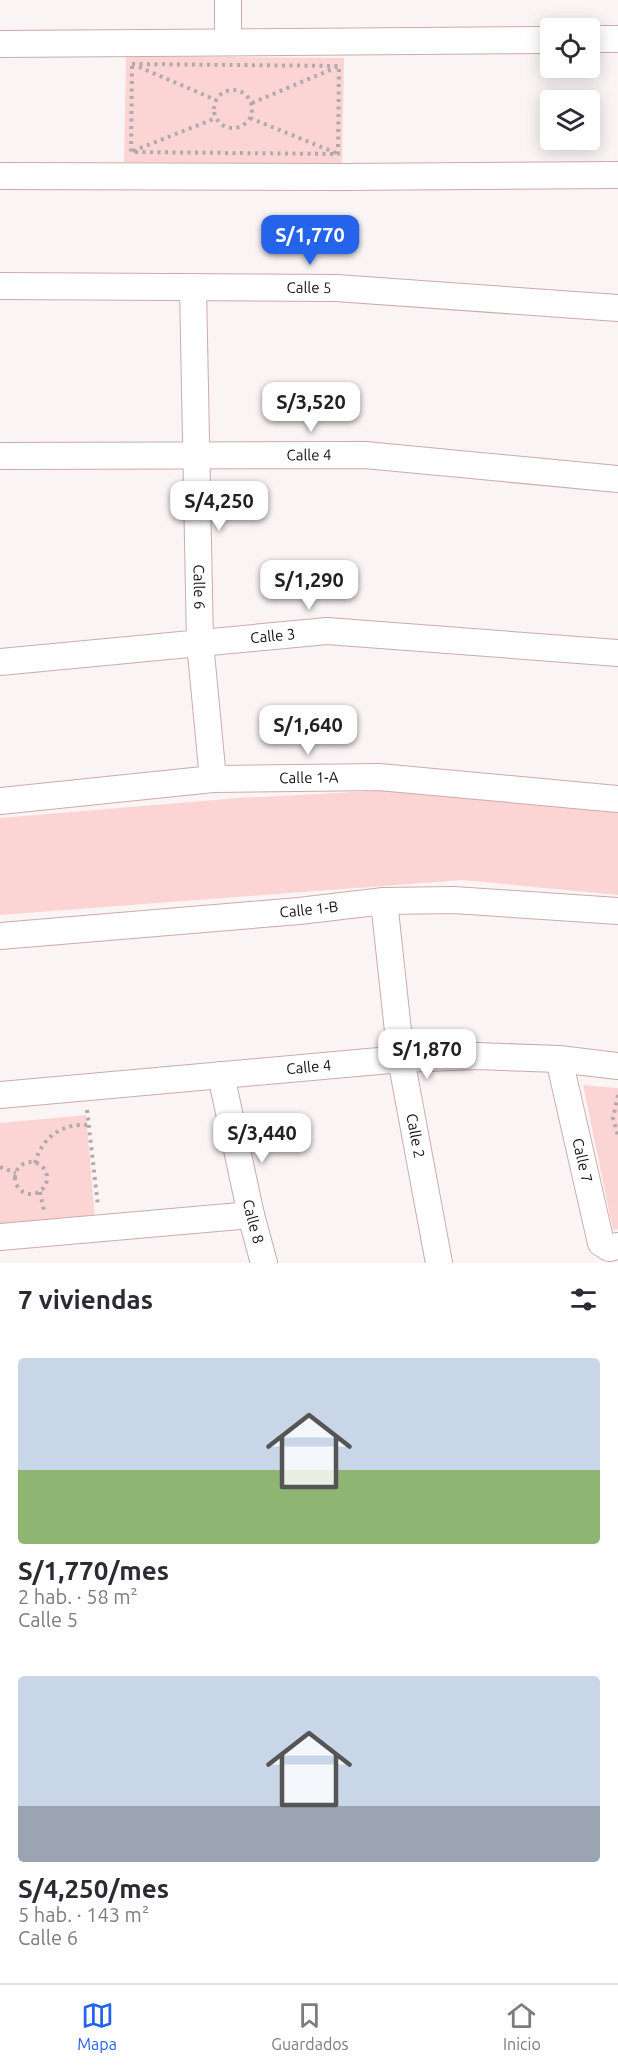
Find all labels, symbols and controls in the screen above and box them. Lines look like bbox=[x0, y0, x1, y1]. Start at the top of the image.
map controls bbox=[540, 18, 600, 150]
button: locate bbox=[540, 18, 600, 78]
button: layers bbox=[540, 90, 600, 150]
pin: S/1,770 bbox=[255, 215, 365, 266]
text: S/1,770 bbox=[275, 223, 345, 246]
street label: Calle 5 bbox=[286, 279, 332, 296]
pin: S/3,520 bbox=[256, 382, 366, 433]
text: S/3,520 bbox=[276, 390, 346, 413]
street label: Calle 4 bbox=[286, 446, 332, 463]
pin: S/4,250 bbox=[164, 481, 274, 532]
text: S/4,250 bbox=[184, 489, 254, 512]
pin: S/1,290 bbox=[254, 560, 364, 611]
street label: Calle 6 bbox=[190, 564, 208, 610]
text: S/1,290 bbox=[274, 568, 344, 591]
street label: Calle 3 bbox=[250, 625, 296, 646]
pin: S/1,640 bbox=[253, 705, 363, 756]
text: S/1,640 bbox=[273, 713, 343, 736]
street label: Calle 1-A bbox=[279, 768, 339, 786]
street label: Calle 1-B bbox=[279, 897, 339, 921]
pin: S/1,870 bbox=[372, 1029, 482, 1080]
text: S/1,870 bbox=[392, 1037, 462, 1060]
street label: Calle 4 bbox=[286, 1056, 332, 1077]
street label: Calle 2 bbox=[403, 1112, 428, 1159]
pin: S/3,440 bbox=[207, 1113, 317, 1164]
text: S/3,440 bbox=[227, 1121, 297, 1144]
street label: Calle 7 bbox=[569, 1136, 596, 1184]
street label: Calle 8 bbox=[240, 1198, 267, 1245]
icon: filters bbox=[567, 1283, 600, 1316]
text: 7 viviendas bbox=[18, 1285, 153, 1314]
icon: home bbox=[255, 1397, 363, 1505]
text: S/1,770/mes bbox=[18, 1556, 169, 1585]
text: 2 hab. · 58 m² bbox=[18, 1585, 138, 1608]
text: Calle 5 bbox=[18, 1608, 78, 1631]
icon: home bbox=[255, 1715, 363, 1823]
text: S/4,250/mes bbox=[18, 1874, 169, 1903]
text: 5 hab. · 143 m² bbox=[18, 1903, 149, 1926]
text: Calle 6 bbox=[18, 1926, 78, 1949]
tab: Mapa bbox=[77, 1999, 117, 2053]
tab: Guardados bbox=[271, 1999, 349, 2053]
tab: Inicio bbox=[503, 1999, 541, 2053]

